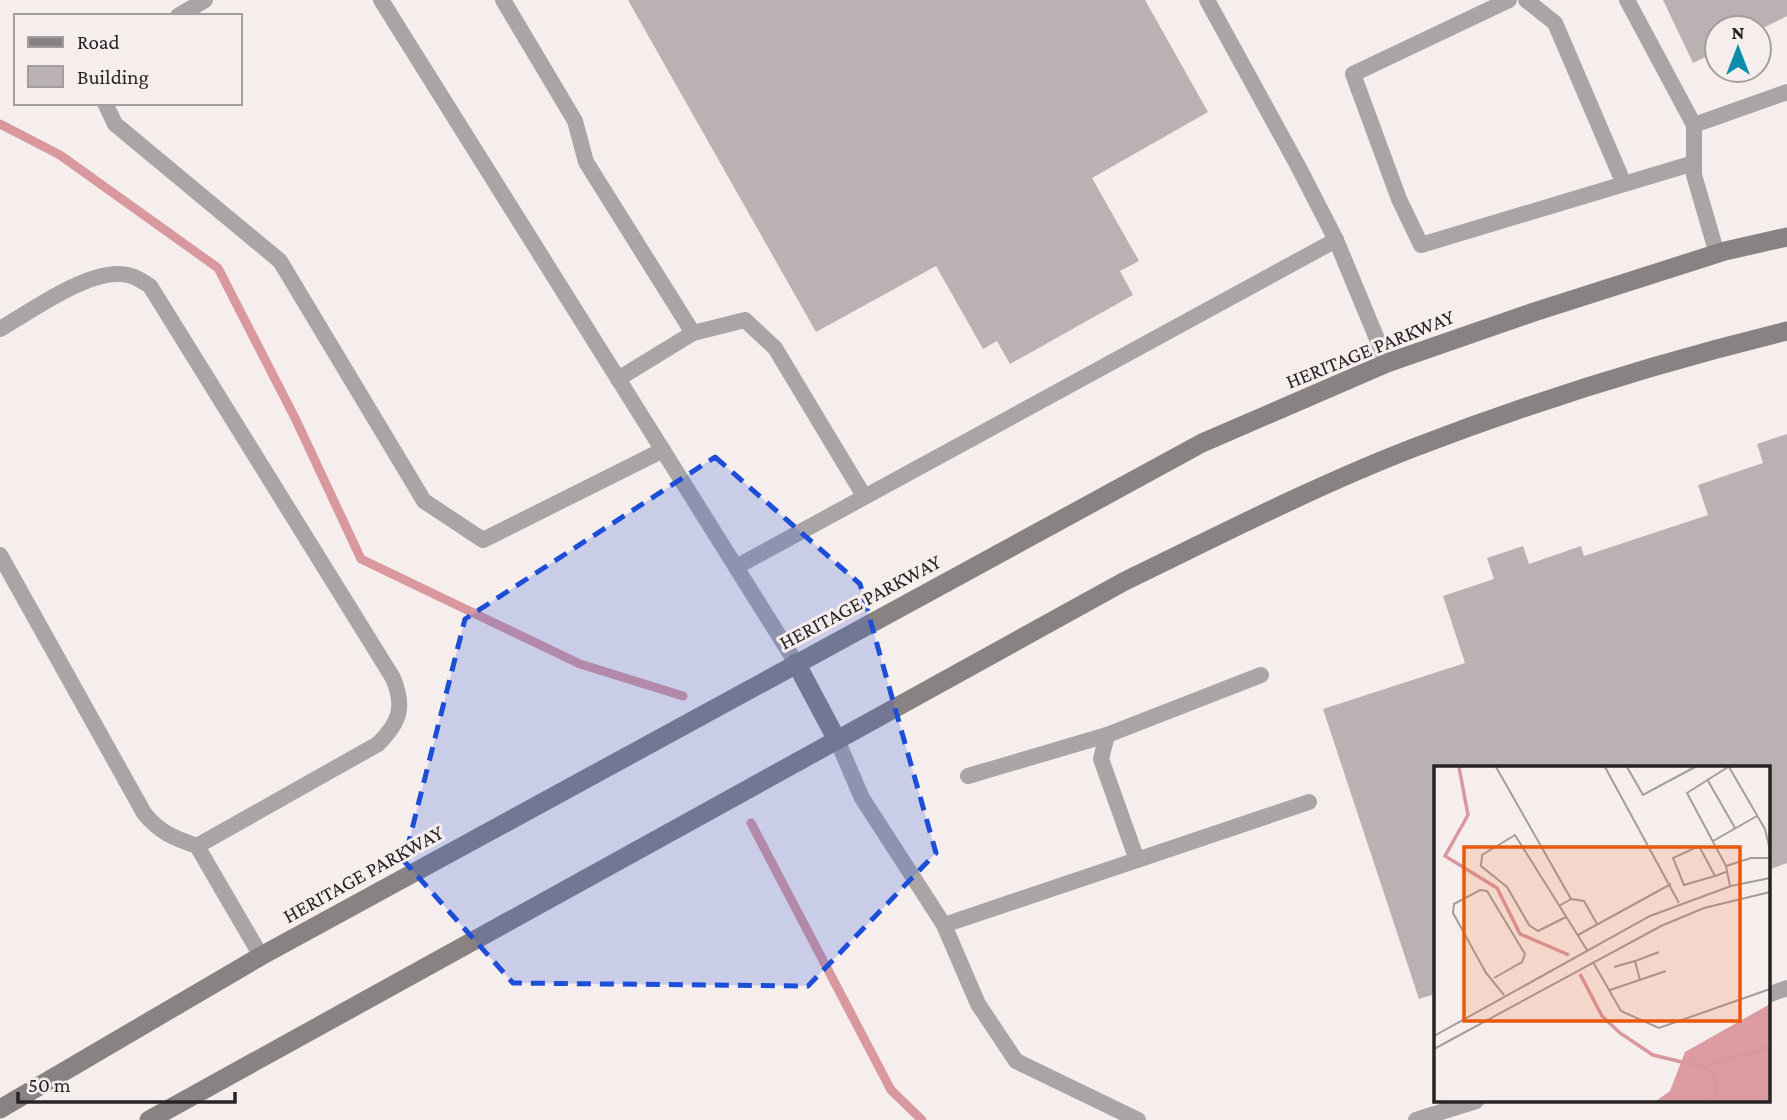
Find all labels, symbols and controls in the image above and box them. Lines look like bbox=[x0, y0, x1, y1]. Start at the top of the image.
legend bbox=[14, 14, 242, 105]
north arrow bbox=[1703, 14, 1773, 84]
text: N bbox=[1732, 22, 1745, 43]
text: Road bbox=[77, 30, 120, 54]
text: Building bbox=[77, 65, 149, 89]
street label: HERITAGE PARKWAY bbox=[1282, 304, 1459, 394]
street label: HERITAGE PARKWAY bbox=[775, 549, 946, 655]
inset map bbox=[1434, 766, 1770, 1102]
street label: HERITAGE PARKWAY bbox=[279, 820, 448, 928]
scale bar bbox=[18, 1060, 234, 1104]
text: 50 m bbox=[28, 1073, 71, 1097]

